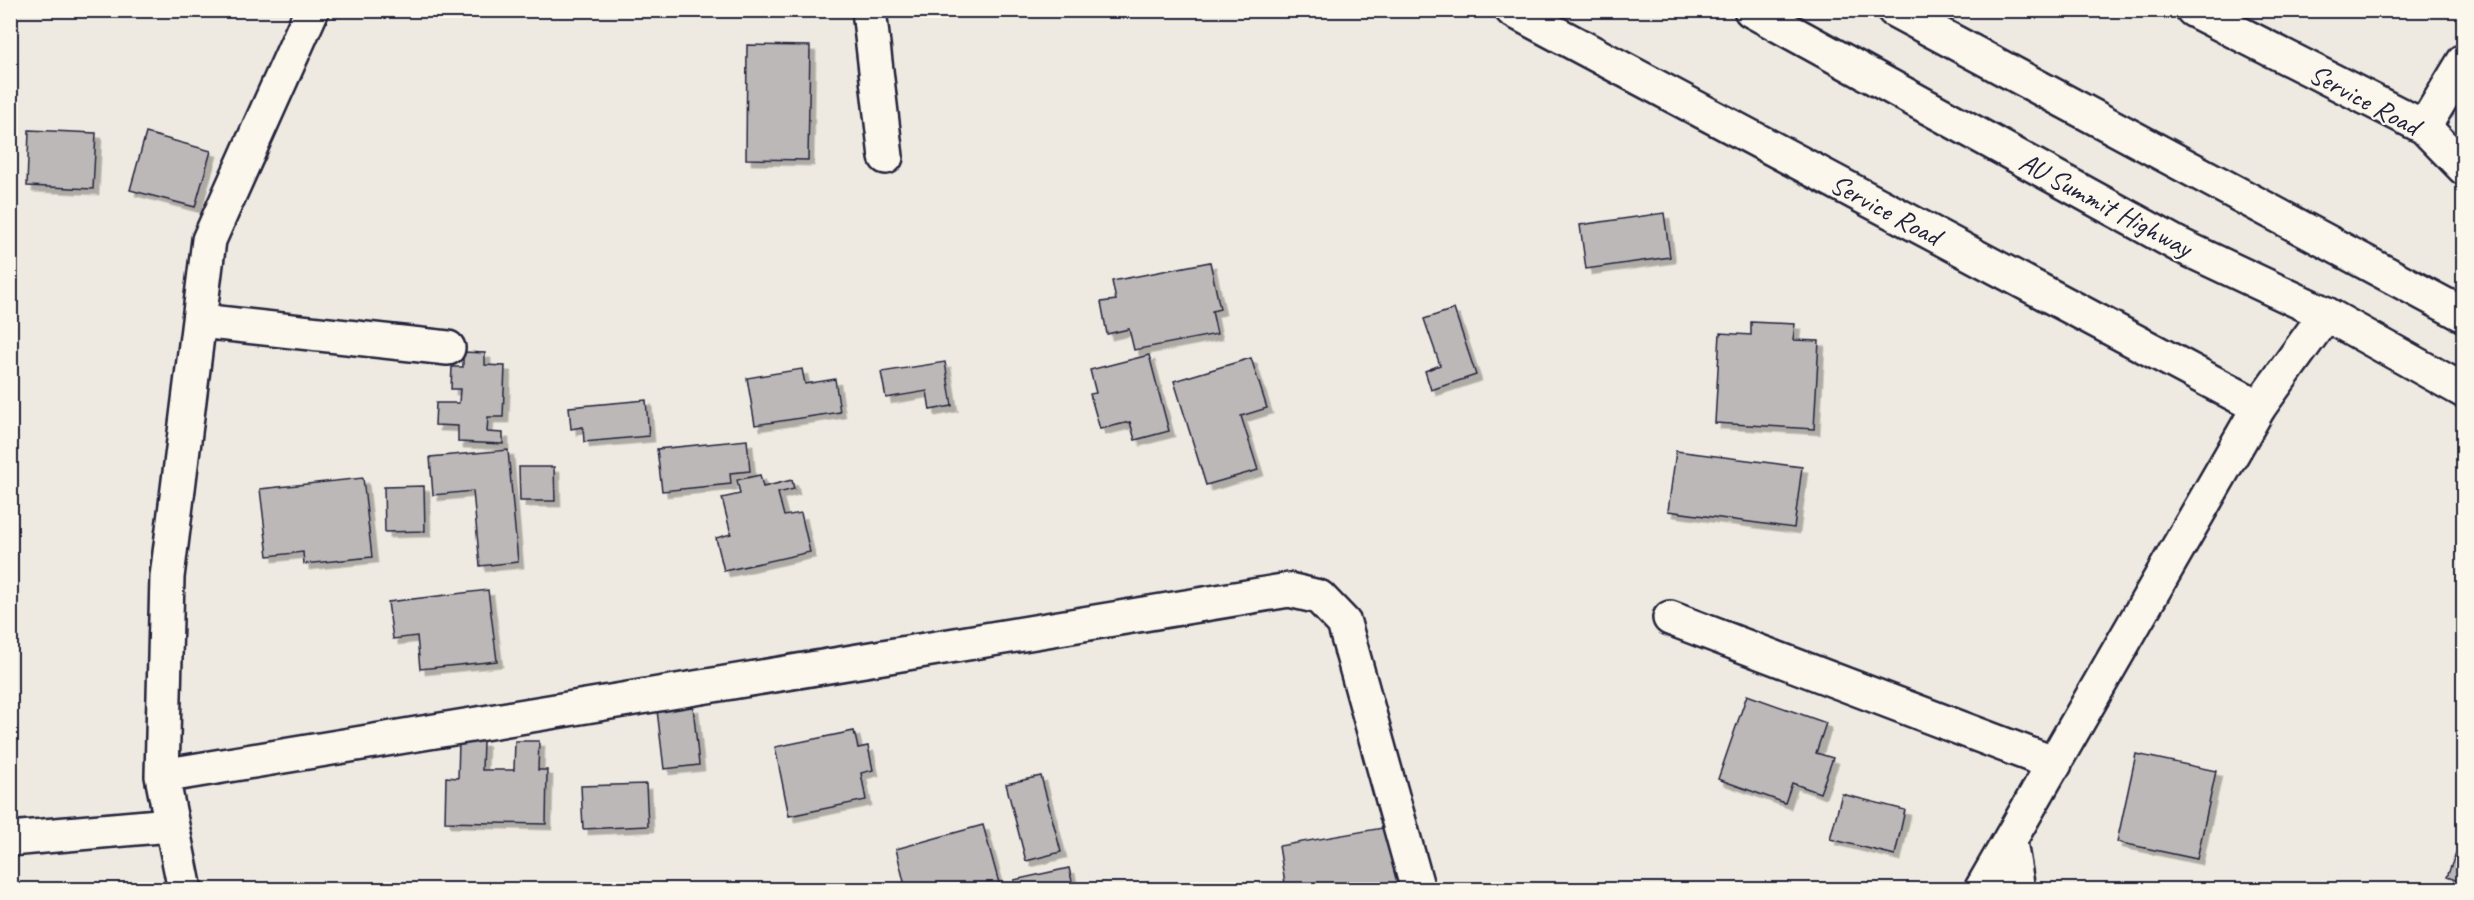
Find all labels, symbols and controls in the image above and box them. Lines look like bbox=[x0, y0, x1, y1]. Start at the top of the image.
street label: Service Road bbox=[2304, 56, 2429, 145]
street label: AU Summit Highway bbox=[2013, 144, 2200, 266]
street label: Service Road bbox=[1825, 166, 1950, 255]

